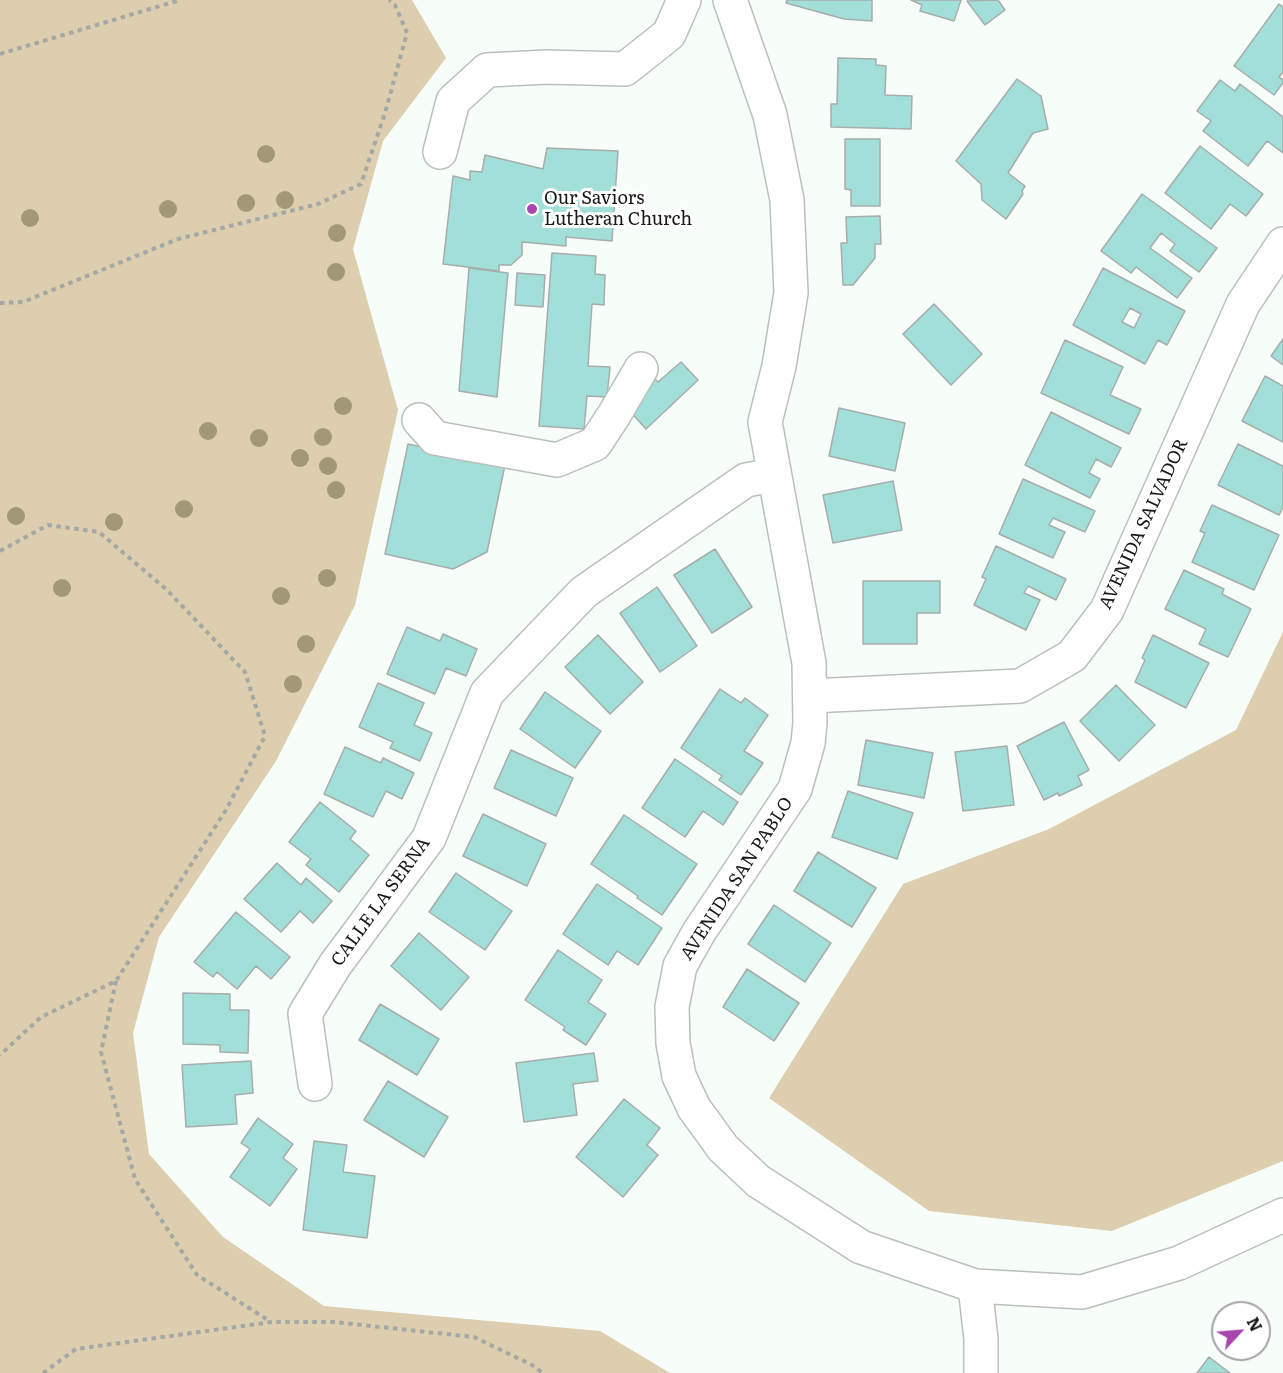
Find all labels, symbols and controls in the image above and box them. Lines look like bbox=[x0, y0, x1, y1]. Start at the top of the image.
place label: Our Saviors Lutheran Church bbox=[544, 188, 692, 230]
marker: Our Saviors Lutheran Church bbox=[525, 202, 539, 216]
street label: AVENIDA SALVADOR bbox=[1095, 435, 1193, 613]
street label: AVENIDA SAN PABLO bbox=[676, 793, 798, 965]
street label: CALLE LA SERNA bbox=[327, 833, 435, 971]
north arrow bbox=[1211, 1301, 1271, 1361]
text: N bbox=[1242, 1313, 1269, 1335]

